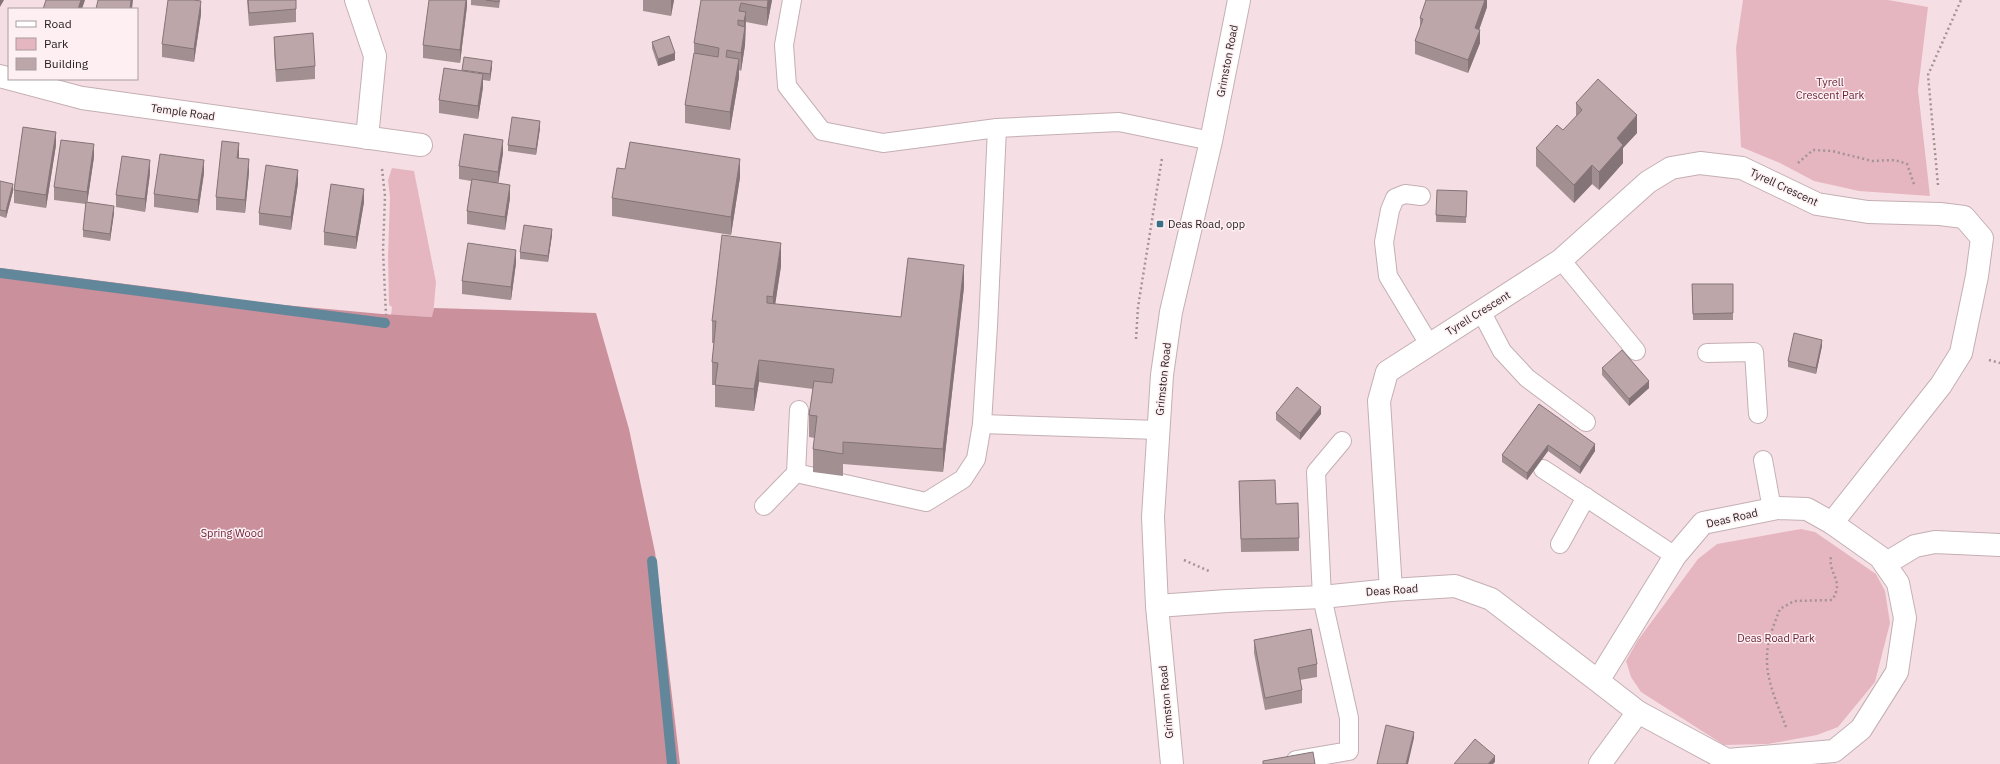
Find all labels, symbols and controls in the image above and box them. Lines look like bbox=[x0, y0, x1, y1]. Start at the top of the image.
legend bbox=[8, 8, 138, 80]
text: Road bbox=[44, 16, 72, 31]
street label: Grimston Road bbox=[1213, 24, 1241, 98]
text: Park bbox=[44, 36, 69, 51]
text: Building bbox=[44, 56, 89, 71]
park label: Tyrell Crescent Park bbox=[1796, 75, 1865, 102]
street label: Temple Road bbox=[150, 101, 216, 123]
street label: Tyrell Crescent bbox=[1748, 165, 1820, 209]
place label: Deas Road, opp bbox=[1168, 217, 1245, 231]
marker: Deas Road, opp bbox=[1155, 219, 1165, 229]
street label: Tyrell Crescent bbox=[1443, 287, 1513, 338]
street label: Grimston Road bbox=[1152, 342, 1174, 416]
street label: Deas Road bbox=[1705, 505, 1759, 531]
park label: Spring Wood bbox=[201, 526, 263, 540]
street label: Deas Road bbox=[1365, 581, 1419, 599]
park label: Deas Road Park bbox=[1737, 631, 1815, 645]
street label: Grimston Road bbox=[1156, 665, 1176, 739]

